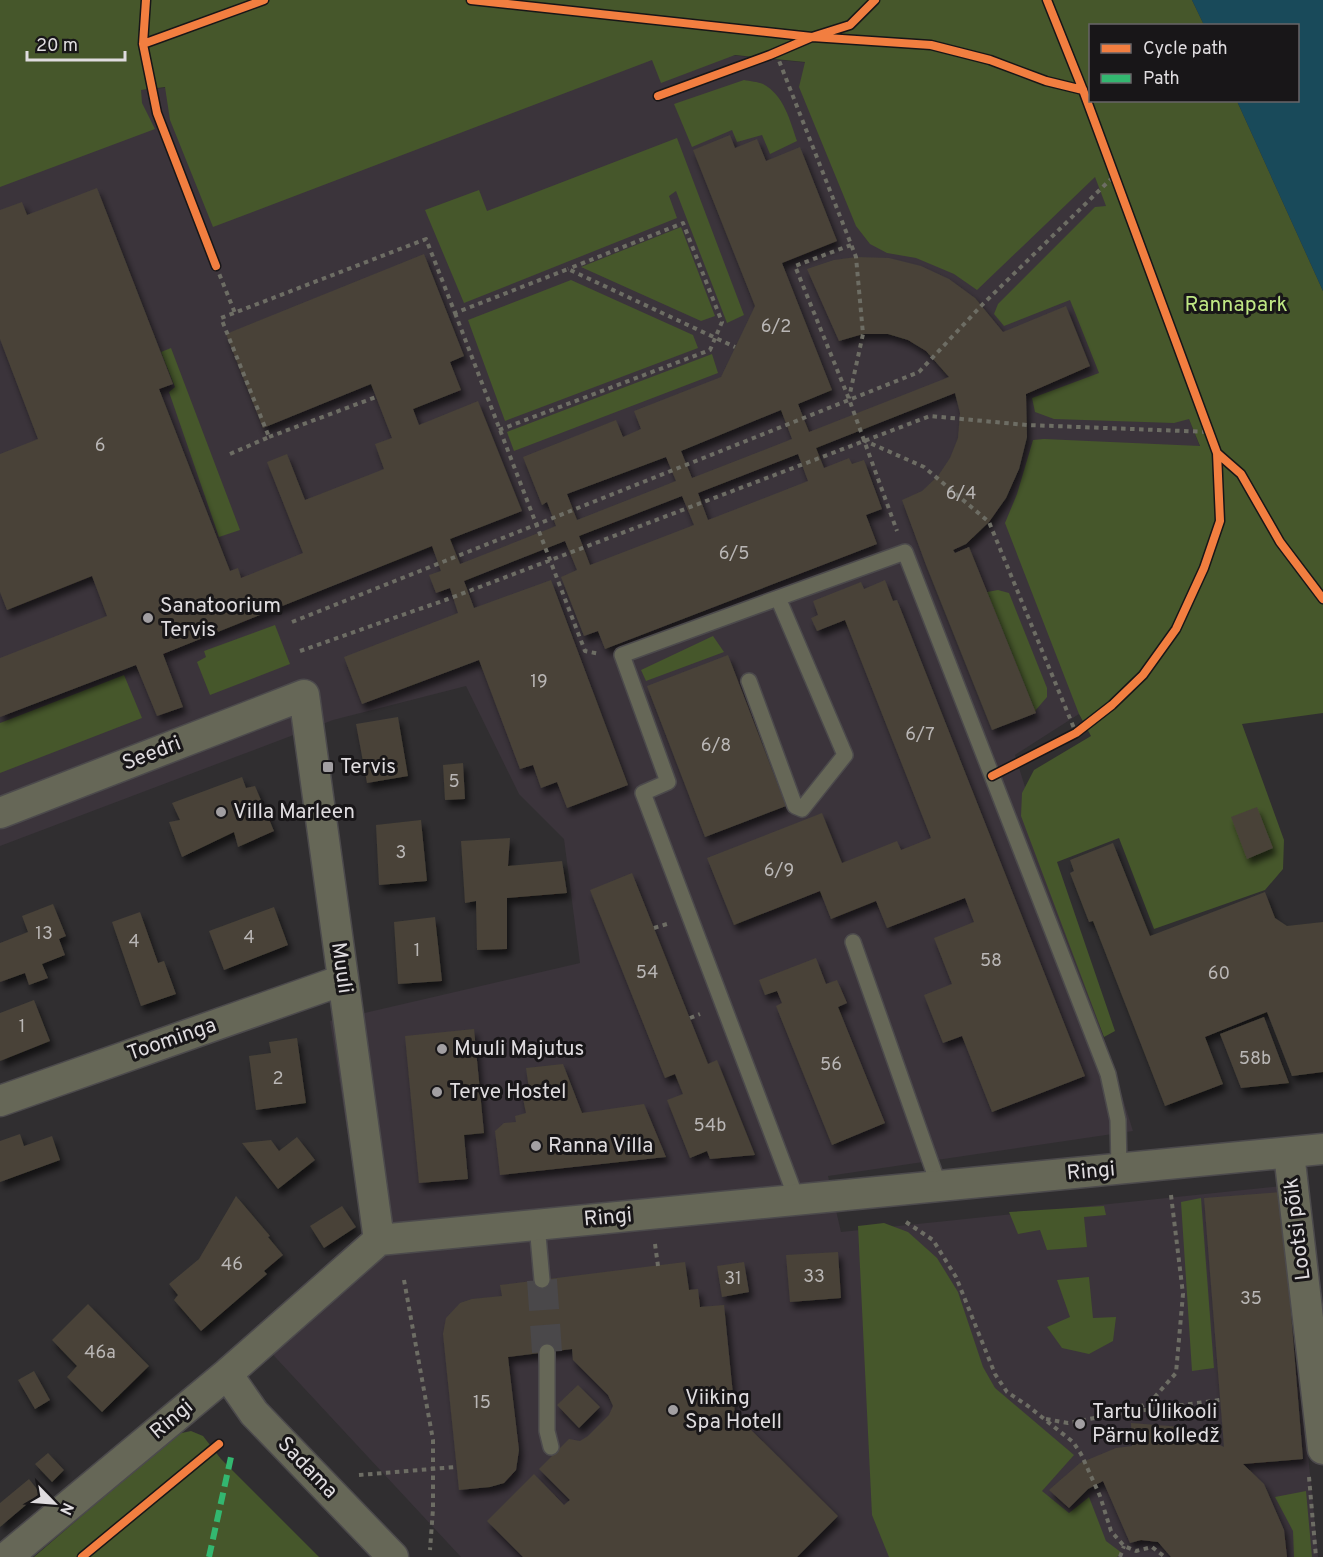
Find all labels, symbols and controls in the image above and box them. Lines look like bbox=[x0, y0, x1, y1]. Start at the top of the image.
scale bar bbox=[27, 24, 124, 62]
legend bbox=[1089, 24, 1299, 102]
text: 20 m bbox=[36, 35, 78, 58]
text: Cycle path bbox=[1143, 38, 1228, 61]
text: Path bbox=[1143, 68, 1180, 91]
park label: Rannapark bbox=[1184, 292, 1288, 319]
house number: 6/2 bbox=[761, 316, 791, 339]
house number: 6 bbox=[95, 435, 105, 458]
house number: 6/4 bbox=[946, 483, 976, 506]
house number: 6/5 bbox=[719, 543, 749, 566]
place label: Sanatoorium Tervis bbox=[160, 593, 281, 644]
marker: Sanatoorium Tervis bbox=[141, 611, 155, 625]
house number: 19 bbox=[530, 671, 548, 694]
house number: 6/7 bbox=[905, 724, 935, 747]
street label: Seedri bbox=[119, 731, 185, 777]
house number: 6/8 bbox=[701, 735, 731, 758]
place label: Tervis bbox=[340, 754, 396, 781]
marker: Tervis bbox=[321, 760, 335, 774]
house number: 5 bbox=[448, 771, 460, 794]
place label: Villa Marleen bbox=[233, 799, 355, 826]
marker: Villa Marleen bbox=[214, 805, 228, 819]
house number: 3 bbox=[396, 842, 406, 865]
house number: 6/9 bbox=[764, 860, 794, 883]
house number: 13 bbox=[35, 923, 53, 946]
house number: 4 bbox=[243, 927, 255, 950]
house number: 4 bbox=[128, 931, 140, 954]
house number: 1 bbox=[414, 940, 420, 963]
street label: Muuli bbox=[324, 941, 358, 995]
house number: 58 bbox=[980, 950, 1002, 973]
house number: 54 bbox=[636, 962, 658, 985]
house number: 60 bbox=[1208, 963, 1230, 986]
street label: Toominga bbox=[124, 1012, 220, 1068]
house number: 1 bbox=[19, 1016, 25, 1039]
place label: Muuli Majutus bbox=[454, 1036, 584, 1063]
marker: Muuli Majutus bbox=[435, 1042, 449, 1056]
house number: 58b bbox=[1239, 1048, 1271, 1071]
house number: 56 bbox=[820, 1054, 842, 1077]
house number: 2 bbox=[272, 1068, 284, 1091]
place label: Terve Hostel bbox=[449, 1079, 567, 1106]
marker: Terve Hostel bbox=[430, 1085, 444, 1099]
house number: 54b bbox=[694, 1115, 726, 1138]
place label: Ranna Villa bbox=[548, 1133, 653, 1160]
marker: Ranna Villa bbox=[529, 1139, 543, 1153]
street label: Ringi bbox=[1066, 1156, 1116, 1188]
street label: Lootsi põik bbox=[1278, 1176, 1318, 1282]
street label: Ringi bbox=[583, 1202, 633, 1234]
house number: 46 bbox=[221, 1254, 243, 1277]
house number: 33 bbox=[803, 1266, 825, 1289]
house number: 31 bbox=[724, 1268, 742, 1291]
house number: 35 bbox=[1240, 1288, 1262, 1311]
house number: 46a bbox=[84, 1342, 116, 1365]
place label: Viiking Spa Hotell bbox=[685, 1385, 782, 1436]
house number: 15 bbox=[473, 1392, 491, 1415]
street label: Ringi bbox=[145, 1394, 199, 1446]
place label: Tartu Ülikooli Pärnu kolledž bbox=[1092, 1399, 1220, 1450]
marker: Viiking Spa Hotell bbox=[666, 1403, 680, 1417]
marker: Tartu Ülikooli Pärnu kolledž bbox=[1073, 1417, 1087, 1431]
street label: Sadama bbox=[271, 1431, 343, 1505]
north arrow bbox=[24, 1473, 84, 1533]
text: N bbox=[54, 1499, 77, 1518]

